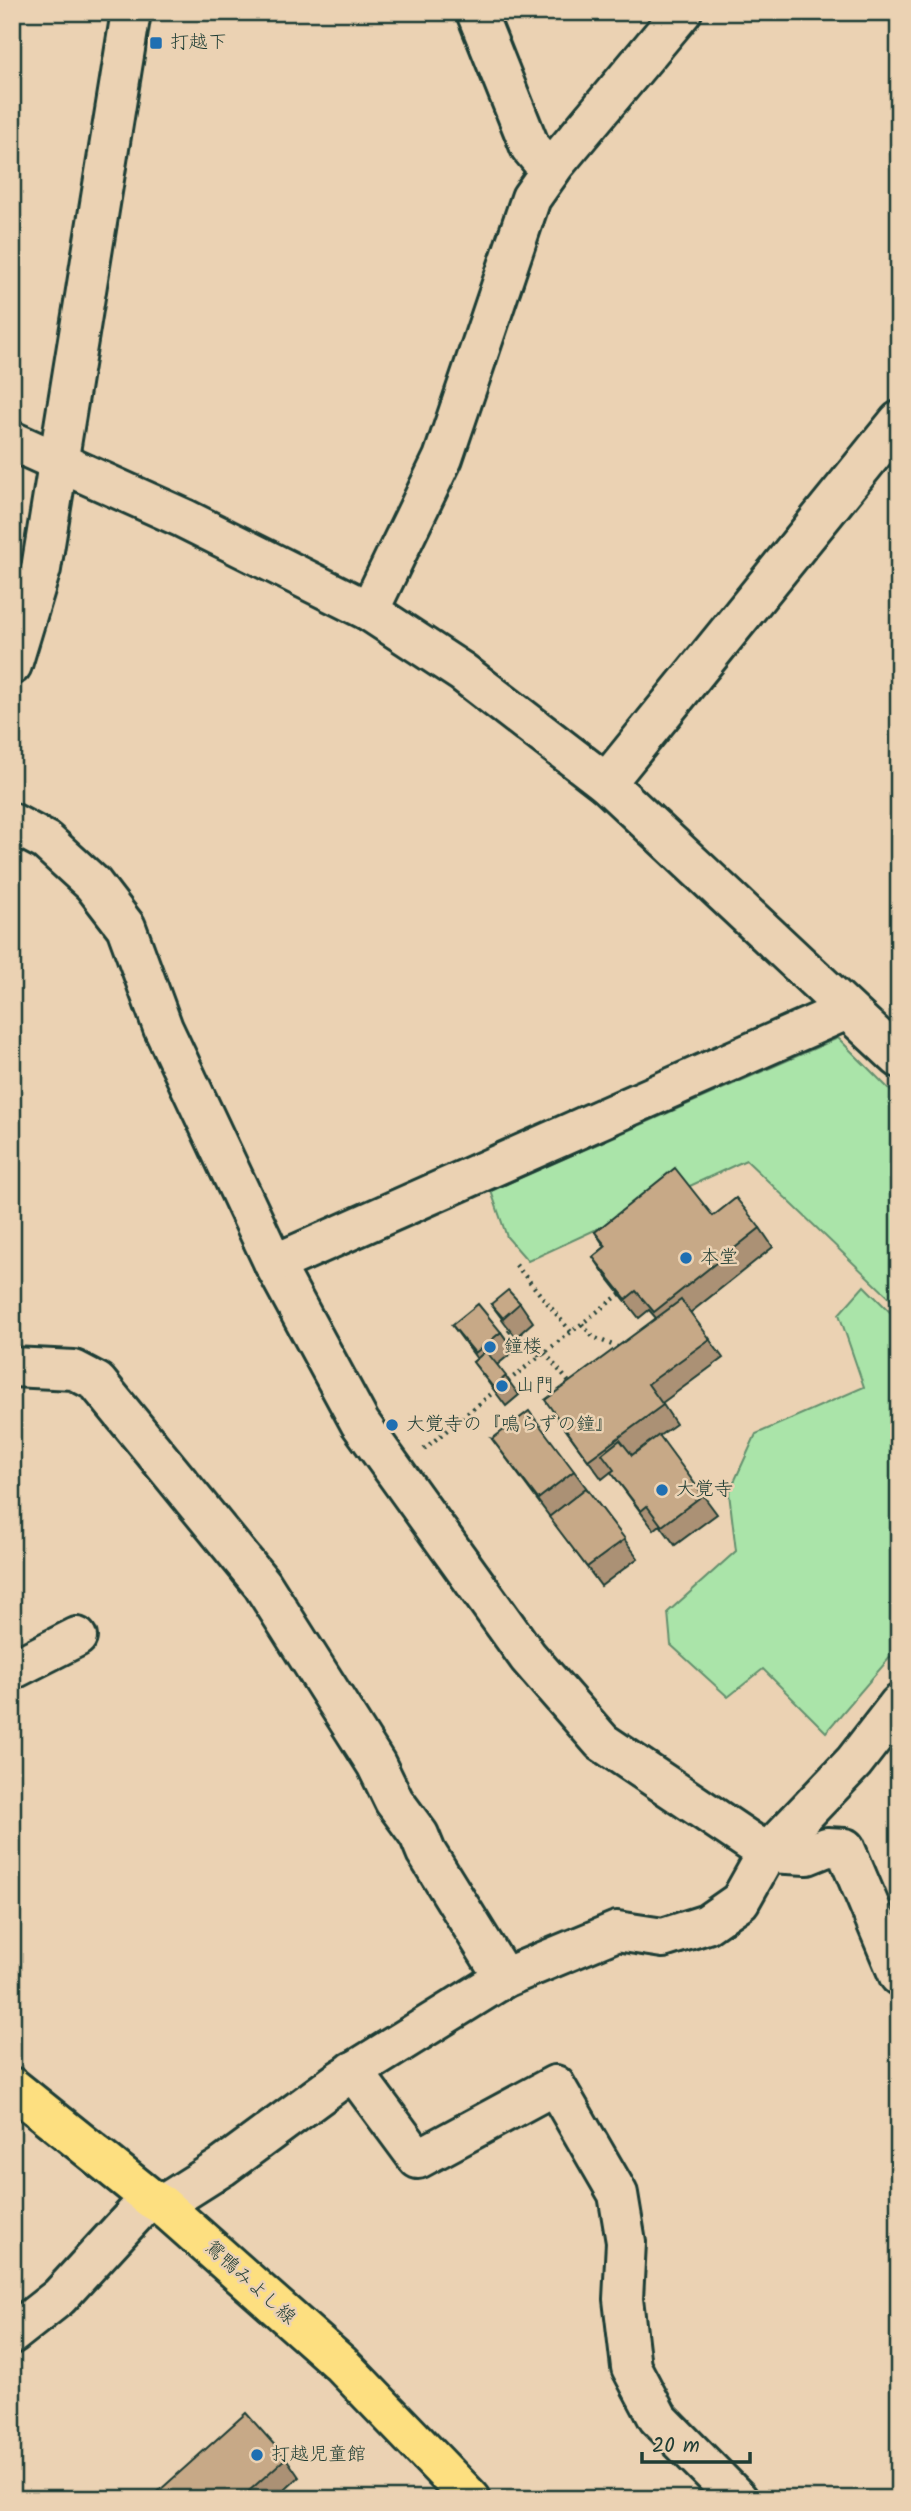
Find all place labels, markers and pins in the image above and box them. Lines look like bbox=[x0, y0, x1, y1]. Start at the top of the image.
place label: 打越下 bbox=[170, 28, 227, 58]
marker: 打越下 bbox=[148, 35, 164, 51]
place label: 本堂 bbox=[700, 1243, 738, 1273]
marker: 本堂 bbox=[678, 1250, 694, 1266]
place label: 鐘楼 bbox=[504, 1332, 542, 1362]
marker: 鐘楼 bbox=[482, 1339, 498, 1355]
place label: 山門 bbox=[516, 1371, 554, 1401]
marker: 山門 bbox=[494, 1378, 510, 1394]
place label: 大覚寺の『鳴らずの鐘』 bbox=[406, 1410, 614, 1440]
marker: 大覚寺の『鳴らずの鐘』 bbox=[384, 1417, 400, 1433]
place label: 大覚寺 bbox=[676, 1475, 733, 1505]
marker: 大覚寺 bbox=[654, 1482, 670, 1498]
place label: 打越児童館 bbox=[271, 2440, 366, 2470]
marker: 打越児童館 bbox=[249, 2447, 265, 2463]

